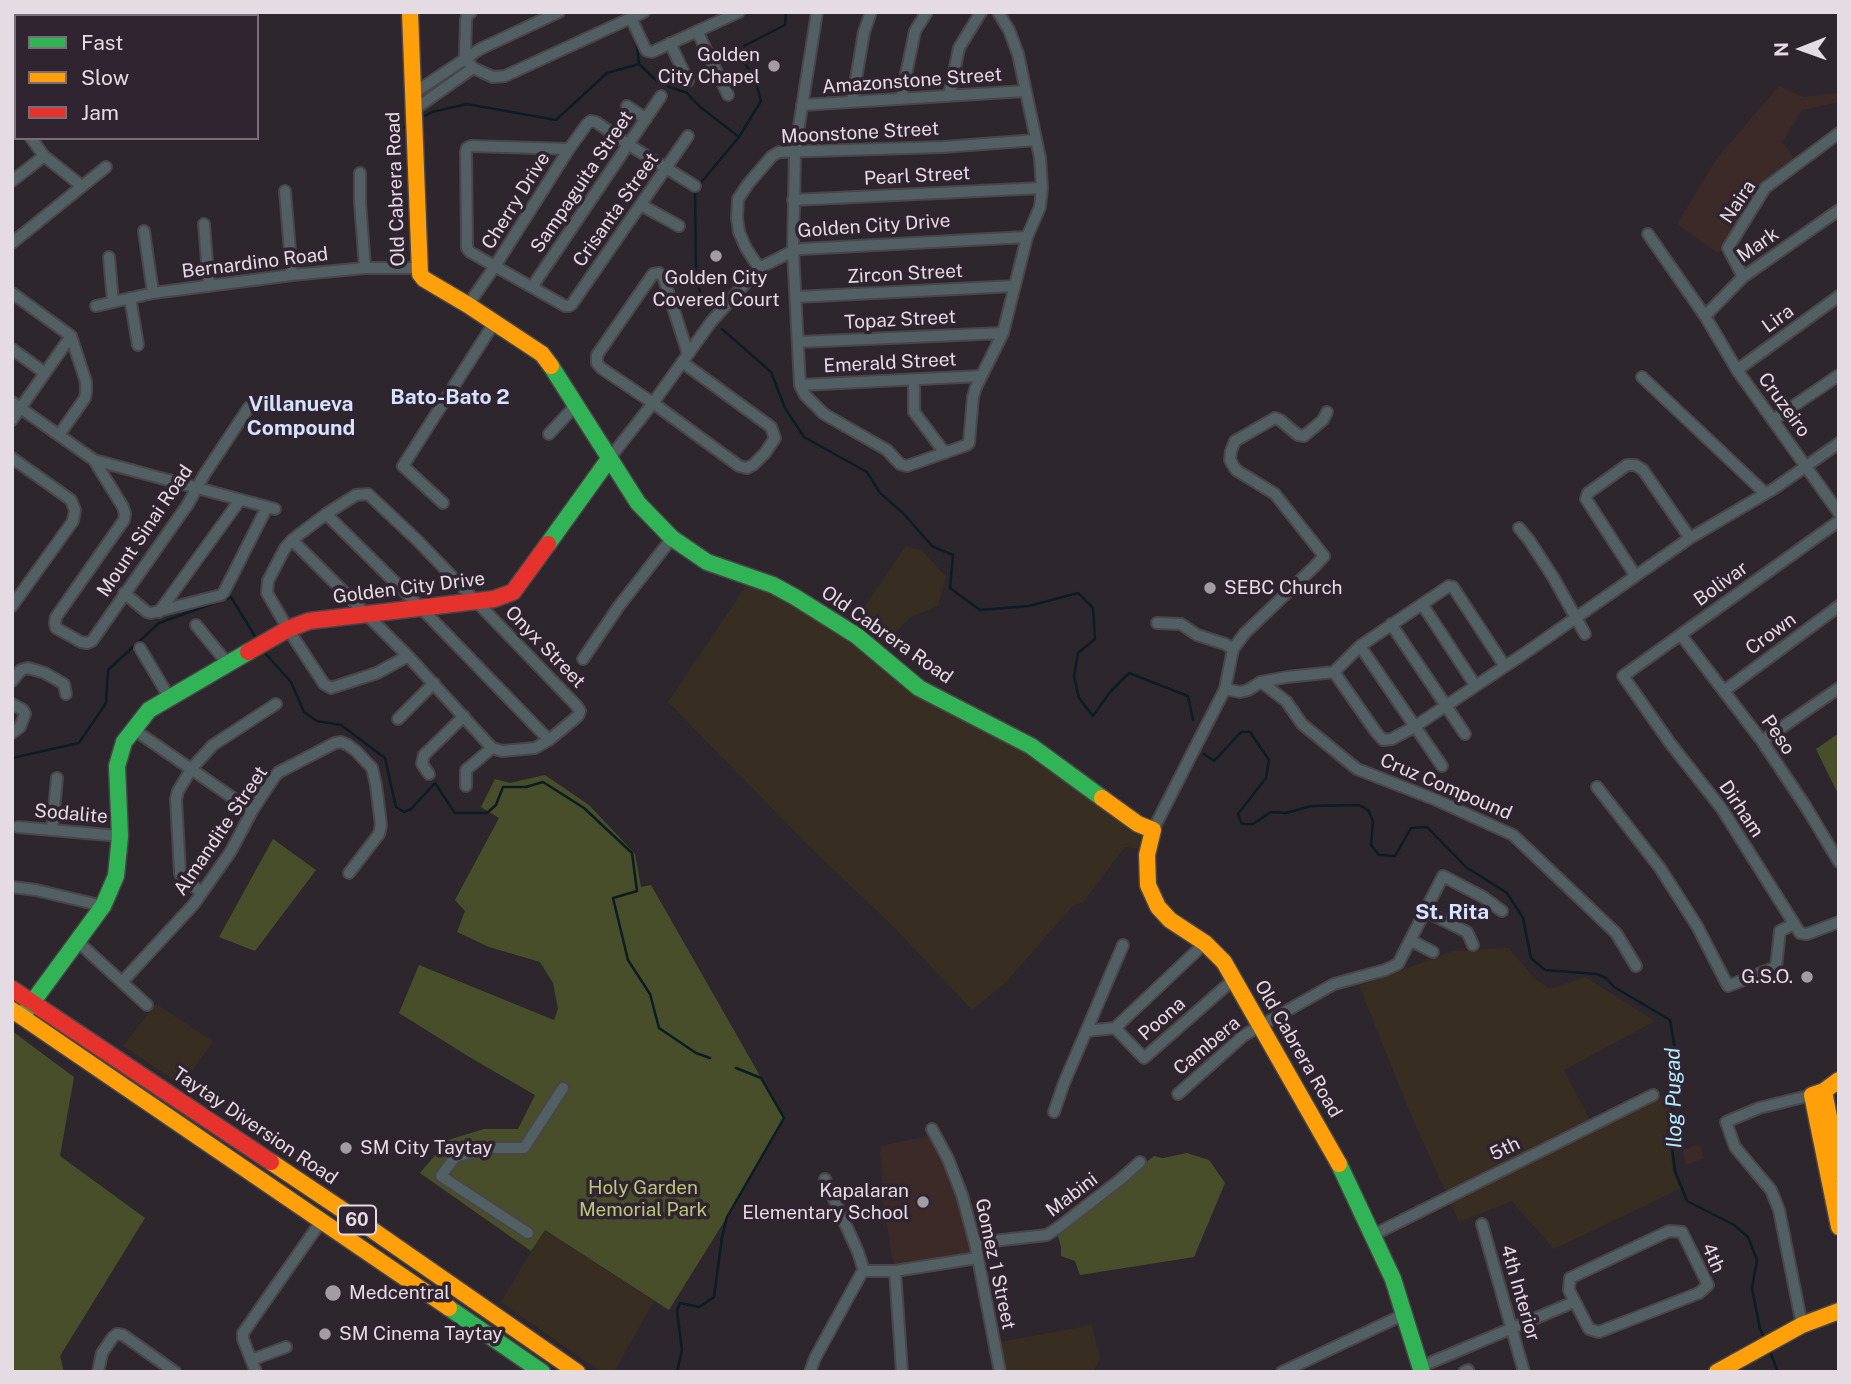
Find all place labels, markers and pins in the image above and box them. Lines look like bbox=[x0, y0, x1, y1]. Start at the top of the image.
place label: Golden City Chapel bbox=[658, 44, 760, 88]
marker: Golden City Chapel bbox=[766, 58, 782, 74]
marker: Golden City Covered Court bbox=[708, 248, 724, 264]
place label: Golden City Covered Court bbox=[652, 267, 780, 311]
place label: SEBC Church bbox=[1224, 577, 1343, 599]
marker: SEBC Church bbox=[1202, 580, 1218, 596]
place label: G.S.O. bbox=[1741, 966, 1793, 988]
marker: G.S.O. bbox=[1799, 969, 1815, 985]
place label: SM City Taytay bbox=[360, 1137, 492, 1159]
marker: SM City Taytay bbox=[338, 1140, 354, 1156]
place label: Kapalaran Elementary School bbox=[742, 1180, 909, 1224]
marker: Kapalaran Elementary School bbox=[915, 1194, 931, 1210]
place label: Medcentral bbox=[349, 1282, 450, 1304]
marker: Medcentral bbox=[323, 1283, 343, 1303]
place label: SM Cinema Taytay bbox=[339, 1323, 503, 1345]
marker: SM Cinema Taytay bbox=[317, 1326, 333, 1342]

